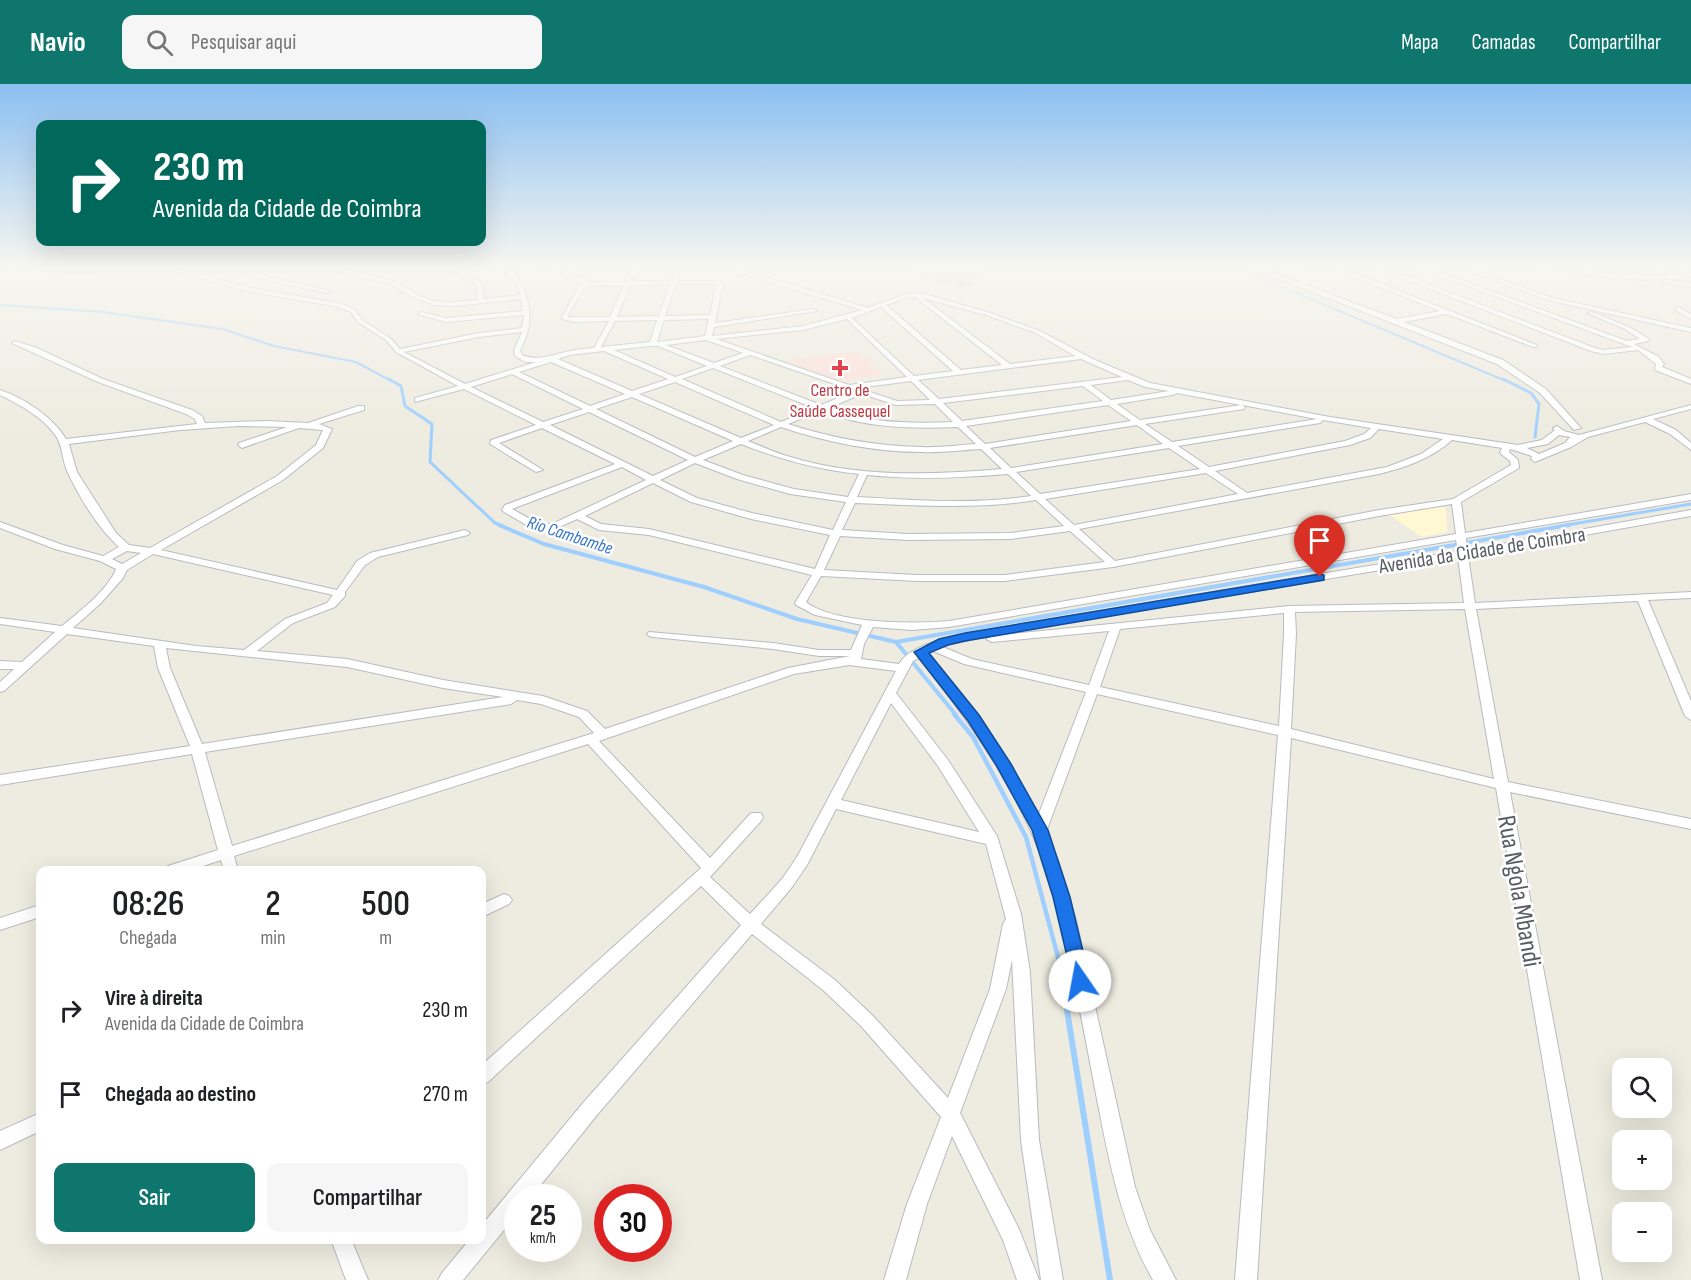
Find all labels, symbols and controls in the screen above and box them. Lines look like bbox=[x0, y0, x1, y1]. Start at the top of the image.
search box bbox=[122, 15, 542, 69]
text: Navio bbox=[30, 26, 86, 59]
icon: search bbox=[143, 26, 176, 59]
text: Pesquisar aqui bbox=[191, 29, 296, 56]
text: Mapa bbox=[1401, 30, 1439, 55]
text: Camadas bbox=[1472, 30, 1535, 55]
text: Compartilhar bbox=[1568, 30, 1661, 55]
text: 230 m bbox=[153, 142, 245, 193]
icon: right bbox=[54, 144, 132, 222]
text: Avenida da Cidade de Coimbra bbox=[153, 193, 422, 225]
marker: Centro de Saúde Cassequel bbox=[831, 359, 849, 377]
place label: Centro de Saúde Cassequel bbox=[790, 380, 890, 422]
water label: Rio Cambambe bbox=[524, 512, 615, 559]
pin bbox=[1294, 515, 1345, 577]
street label: Avenida da Cidade de Coimbra bbox=[1376, 522, 1587, 579]
icon: arrive bbox=[1303, 524, 1336, 557]
street label: Rua Ngola Mbandi bbox=[1490, 813, 1547, 969]
text: 08:26 bbox=[112, 883, 184, 926]
text: 2 bbox=[265, 883, 281, 926]
text: 500 bbox=[361, 883, 410, 926]
text: Chegada bbox=[119, 926, 177, 950]
text: min bbox=[260, 926, 286, 950]
text: m bbox=[379, 926, 392, 950]
position arrow bbox=[1048, 949, 1112, 1013]
text: Vire à direita bbox=[105, 985, 203, 1012]
icon: right bbox=[54, 994, 87, 1027]
text: 230 m bbox=[422, 997, 468, 1024]
text: Avenida da Cidade de Coimbra bbox=[105, 1012, 304, 1036]
map controls bbox=[1612, 1058, 1672, 1262]
button: search bbox=[1612, 1058, 1672, 1118]
icon: arrive bbox=[54, 1078, 87, 1111]
text: Chegada ao destino bbox=[105, 1081, 256, 1108]
text: 270 m bbox=[423, 1081, 468, 1108]
button: + bbox=[1612, 1130, 1672, 1190]
button: Sair bbox=[54, 1163, 255, 1232]
button: Compartilhar bbox=[267, 1163, 468, 1232]
speed limit sign: 30 bbox=[594, 1184, 672, 1262]
text: 25 bbox=[530, 1198, 556, 1234]
button: − bbox=[1612, 1202, 1672, 1262]
text: km/h bbox=[530, 1229, 556, 1248]

